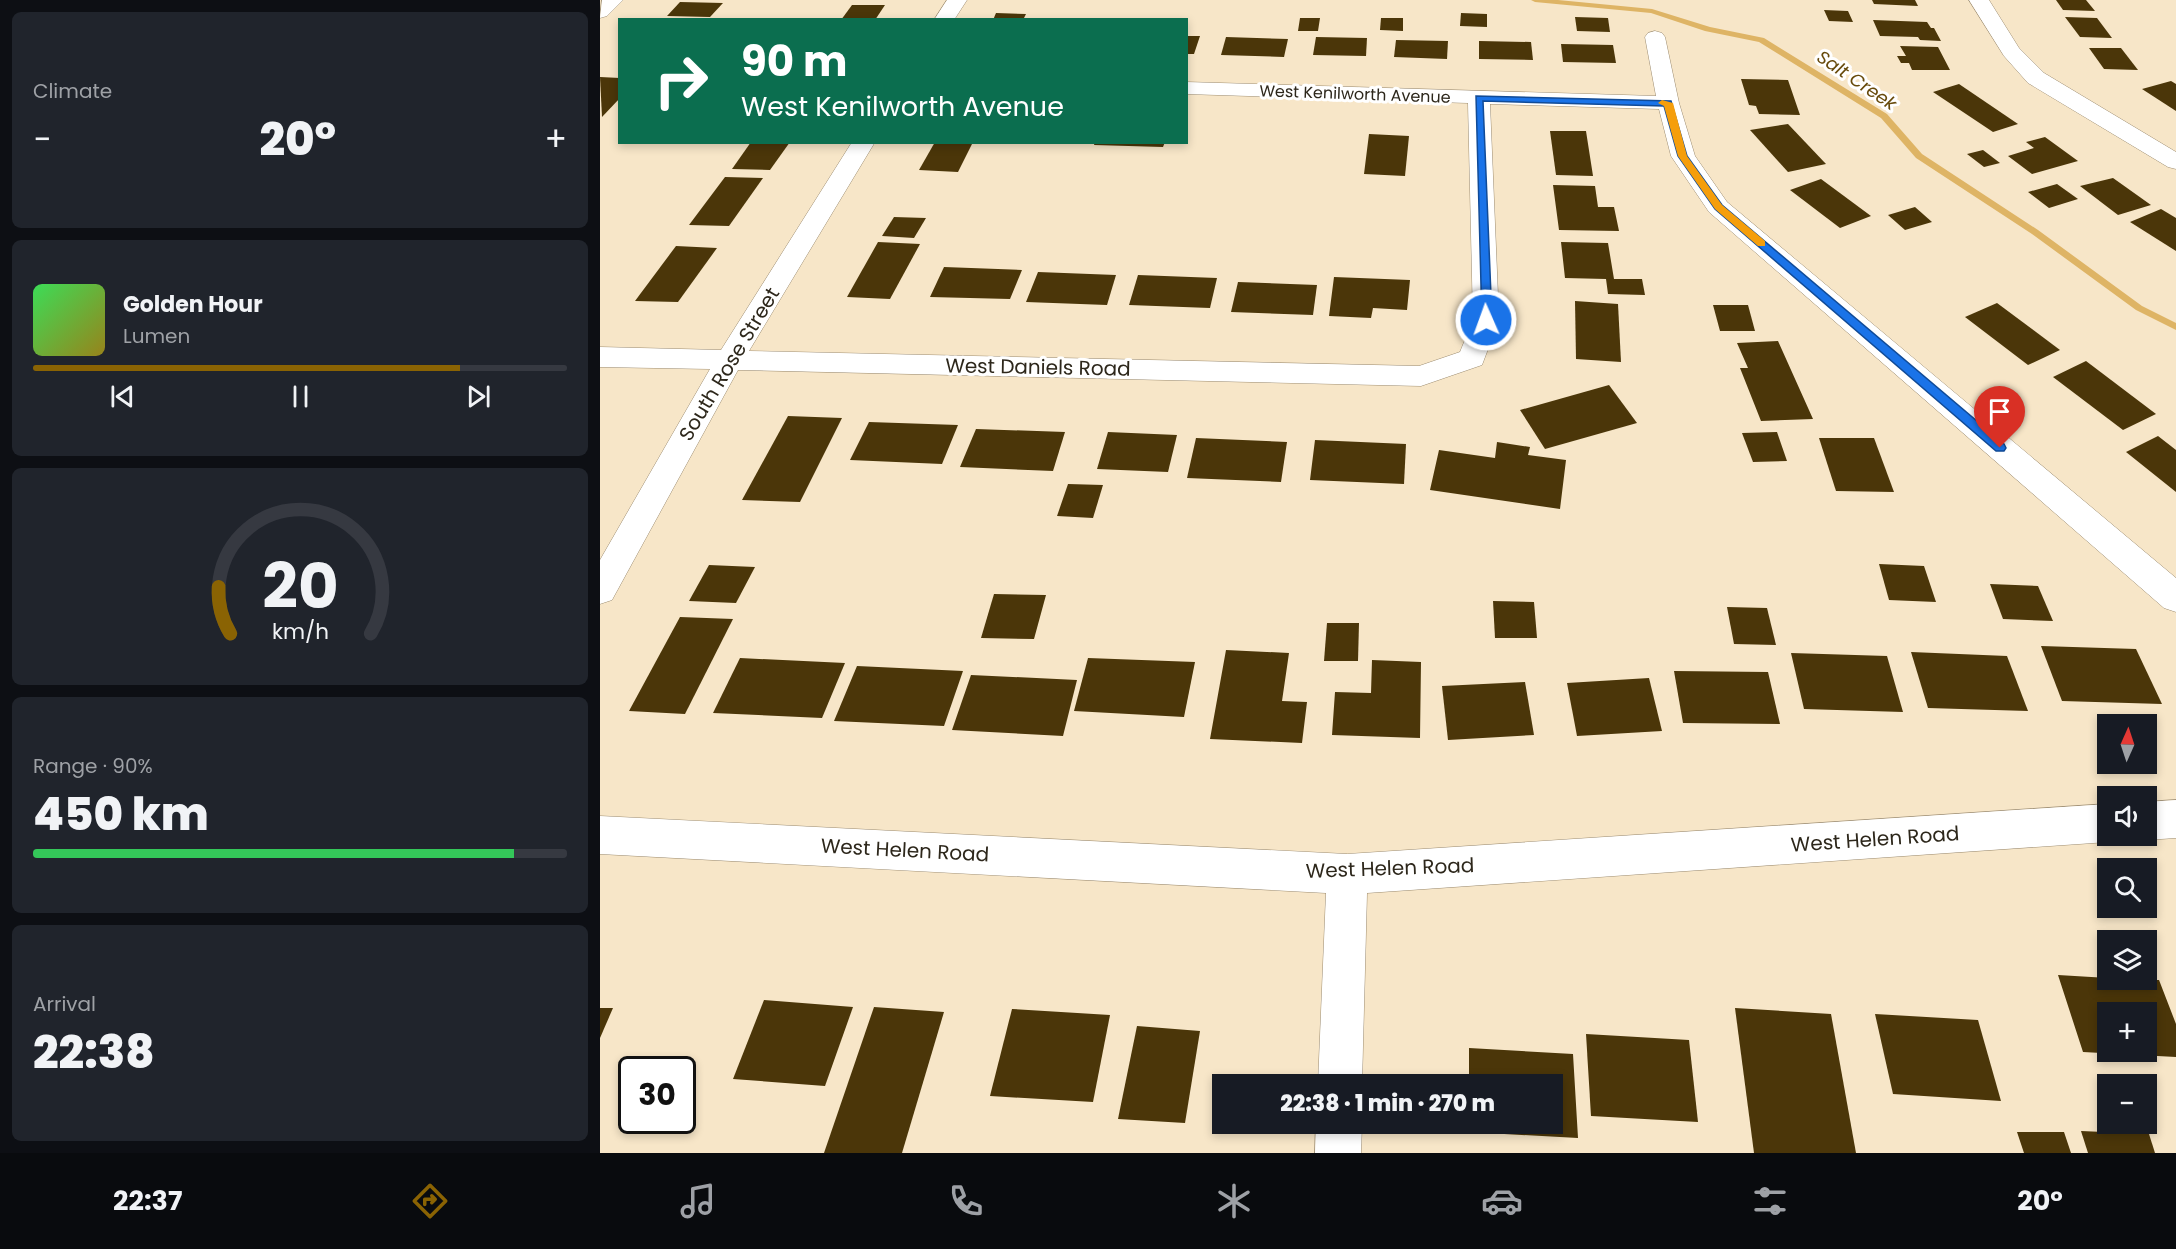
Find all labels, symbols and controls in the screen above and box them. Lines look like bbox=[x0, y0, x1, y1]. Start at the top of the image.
text: 90 m bbox=[741, 32, 848, 91]
icon: right bbox=[642, 42, 720, 120]
water label: Salt Creek bbox=[1812, 44, 1902, 116]
text: Climate bbox=[33, 77, 112, 105]
street label: West Kenilworth Avenue bbox=[1259, 79, 1451, 109]
text: West Kenilworth Avenue bbox=[741, 88, 1064, 125]
text: 20° bbox=[259, 108, 336, 171]
text: − bbox=[33, 116, 51, 163]
text: + bbox=[544, 116, 567, 163]
street label: South Rose Street bbox=[672, 282, 786, 446]
position arrow bbox=[1454, 288, 1518, 352]
text: Golden Hour bbox=[123, 289, 263, 320]
text: Lumen bbox=[123, 322, 190, 350]
street label: West Daniels Road bbox=[945, 351, 1131, 383]
icon: previous bbox=[106, 380, 139, 413]
icon: pause bbox=[284, 380, 317, 413]
icon: next bbox=[462, 380, 495, 413]
pin bbox=[1974, 386, 2025, 448]
icon: arrive bbox=[1983, 395, 2016, 428]
text: 20 bbox=[262, 542, 338, 630]
text: km/h bbox=[271, 616, 329, 647]
north arrow bbox=[2097, 714, 2157, 774]
map controls bbox=[2097, 714, 2157, 1134]
text: Range · 90% bbox=[33, 752, 153, 780]
text: 450 km bbox=[33, 783, 209, 846]
button: sound bbox=[2097, 786, 2157, 846]
street label: West Helen Road bbox=[1790, 819, 1960, 859]
street label: West Helen Road bbox=[820, 832, 990, 868]
street label: West Helen Road bbox=[1305, 851, 1475, 885]
button: search bbox=[2097, 858, 2157, 918]
button: layers bbox=[2097, 930, 2157, 990]
text: Arrival bbox=[33, 990, 96, 1018]
button: + bbox=[2097, 1002, 2157, 1062]
text: 22:38 bbox=[33, 1021, 155, 1084]
speed limit sign: 30 bbox=[618, 1056, 696, 1134]
button: − bbox=[2097, 1074, 2157, 1134]
text: 22:38 · 1 min · 270 m bbox=[1280, 1088, 1495, 1119]
icon: directions bbox=[409, 1180, 451, 1222]
icon: music bbox=[677, 1180, 719, 1222]
icon: phone bbox=[945, 1180, 987, 1222]
icon: climate bbox=[1213, 1180, 1255, 1222]
icon: car bbox=[1481, 1180, 1523, 1222]
icon: filters bbox=[1749, 1180, 1791, 1222]
text: 22:37 bbox=[113, 1182, 182, 1219]
text: 20° bbox=[2017, 1182, 2063, 1219]

